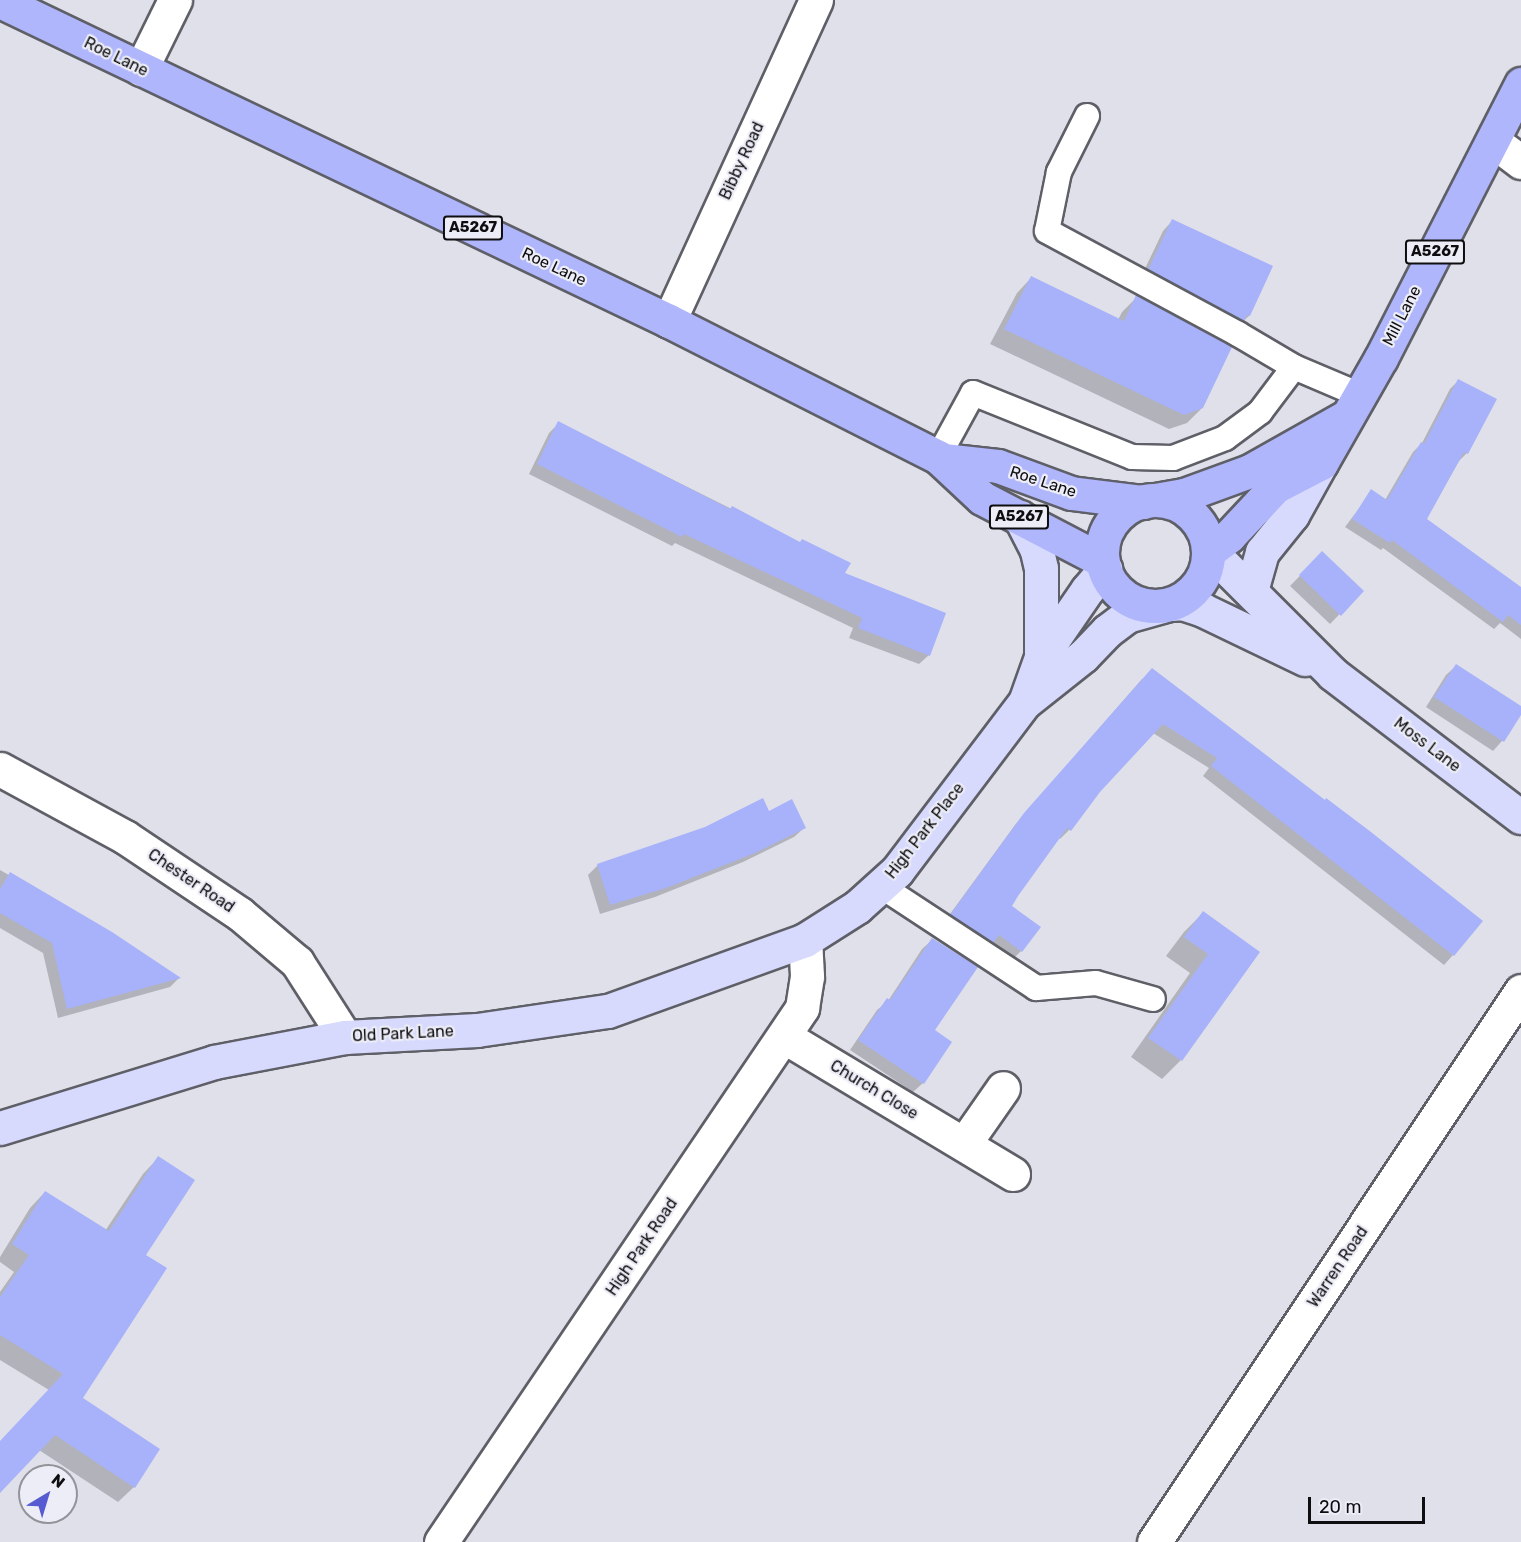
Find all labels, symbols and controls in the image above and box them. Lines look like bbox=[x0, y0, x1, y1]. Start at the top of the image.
street label: Roe Lane bbox=[81, 33, 151, 81]
street label: Bibby Road bbox=[716, 119, 768, 203]
road number: A5267 bbox=[442, 216, 504, 240]
road number: A5267 bbox=[1404, 240, 1466, 264]
street label: Roe Lane bbox=[519, 244, 589, 290]
street label: Mill Lane bbox=[1379, 283, 1425, 349]
street label: Roe Lane bbox=[1007, 462, 1079, 502]
road number: A5267 bbox=[988, 505, 1050, 529]
street label: Moss Lane bbox=[1390, 714, 1464, 776]
street label: High Park Place bbox=[882, 779, 968, 883]
street label: Chester Road bbox=[144, 845, 238, 917]
street label: Old Park Lane bbox=[352, 1022, 454, 1046]
street label: Church Close bbox=[826, 1056, 922, 1124]
street label: High Park Road bbox=[602, 1195, 682, 1299]
street label: Warren Road bbox=[1304, 1223, 1372, 1311]
north arrow bbox=[18, 1464, 78, 1524]
text: N bbox=[48, 1470, 69, 1492]
scale bar bbox=[1311, 1485, 1428, 1523]
text: 20 m bbox=[1319, 1496, 1361, 1518]

